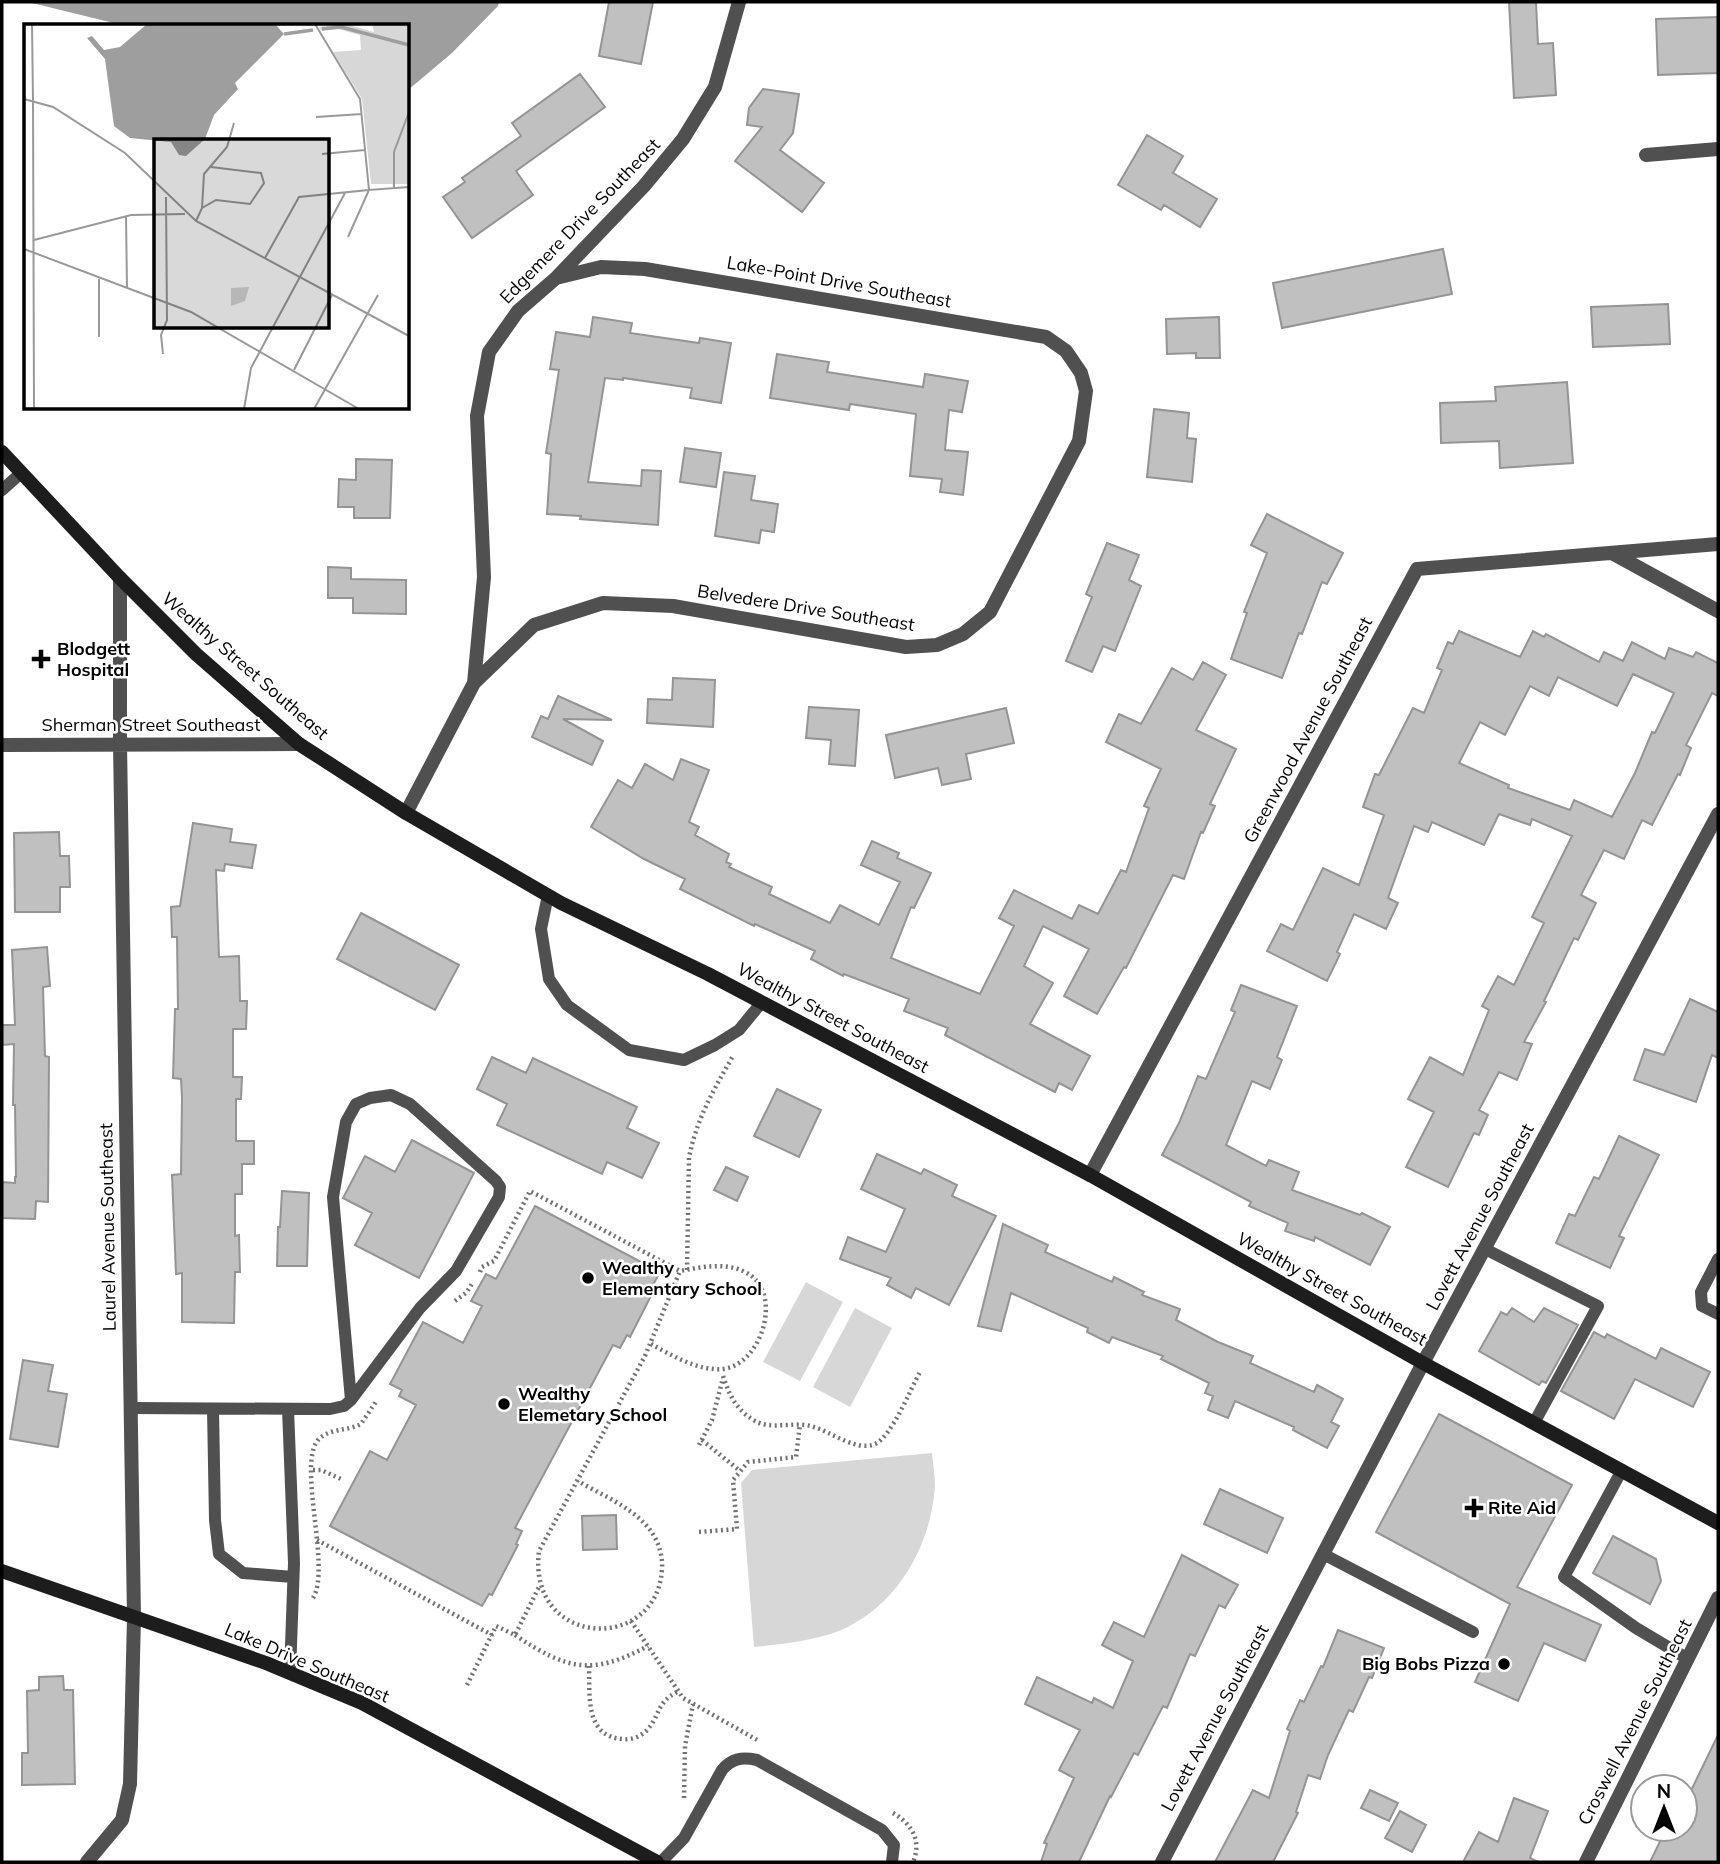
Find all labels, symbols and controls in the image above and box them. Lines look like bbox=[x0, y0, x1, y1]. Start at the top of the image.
inset map bbox=[24, 24, 410, 410]
street label: Edgemere Drive Southeast bbox=[495, 133, 665, 308]
street label: Lake-Point Drive Southeast bbox=[725, 250, 953, 313]
street label: Belvedere Drive Southeast bbox=[696, 579, 916, 636]
street label: Wealthy Street Southeast bbox=[157, 587, 334, 744]
street label: Greenwood Avenue Southeast bbox=[1238, 613, 1377, 847]
place label: Blodgett Hospital bbox=[57, 637, 130, 681]
marker: Blodgett Hospital bbox=[31, 649, 51, 669]
street label: Sherman Street Southeast bbox=[42, 713, 260, 736]
street label: Wealthy Street Southeast bbox=[733, 957, 933, 1078]
street label: Lovett Avenue Southeast bbox=[1421, 1120, 1539, 1314]
street label: Laurel Avenue Southeast bbox=[94, 1123, 121, 1331]
street label: Wealthy Street Southeast bbox=[1233, 1227, 1431, 1350]
place label: Wealthy Elementary School bbox=[602, 1256, 762, 1300]
marker: Wealthy Elementary School bbox=[580, 1270, 596, 1286]
place label: Wealthy Elemetary School bbox=[518, 1382, 667, 1426]
marker: Wealthy Elemetary School bbox=[496, 1396, 512, 1412]
place label: Rite Aid bbox=[1488, 1496, 1556, 1519]
marker: Rite Aid bbox=[1466, 1500, 1482, 1516]
street label: Croswell Avenue Southeast bbox=[1573, 1615, 1697, 1829]
street label: Lake Drive Southeast bbox=[221, 1617, 393, 1708]
street label: Lovett Avenue Southeast bbox=[1156, 1621, 1274, 1815]
place label: Big Bobs Pizza bbox=[1362, 1652, 1490, 1675]
marker: Big Bobs Pizza bbox=[1496, 1656, 1512, 1672]
north arrow bbox=[1629, 1773, 1699, 1843]
text: N bbox=[1657, 1779, 1671, 1803]

